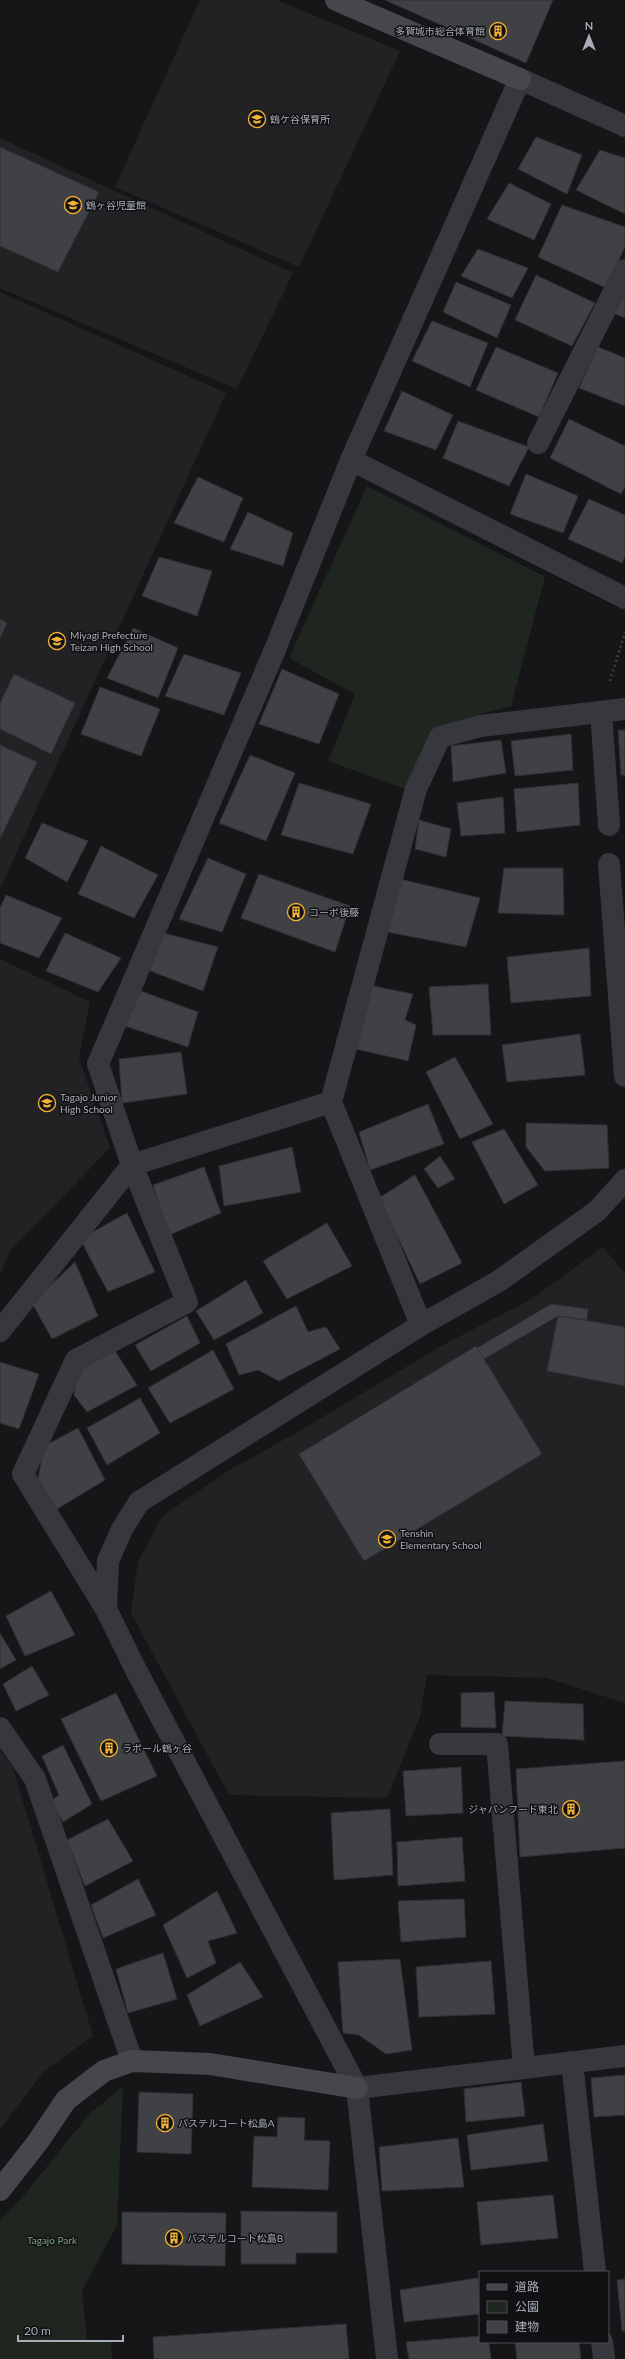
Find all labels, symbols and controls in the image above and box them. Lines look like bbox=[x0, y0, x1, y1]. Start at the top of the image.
north arrow bbox=[569, 16, 609, 56]
text: N bbox=[585, 19, 593, 32]
building icon: 多賀城市総合体育館 bbox=[488, 21, 508, 41]
place label: 多賀城市総合体育館 bbox=[395, 25, 485, 37]
school or university icon: 鶴ケ谷保育所 bbox=[247, 109, 267, 129]
place label: 鶴ケ谷保育所 bbox=[270, 113, 330, 125]
school or university icon: 鶴ヶ谷児童館 bbox=[63, 195, 83, 215]
place label: 鶴ヶ谷児童館 bbox=[86, 199, 146, 211]
place label: Miyagi Prefecture Teizan High School bbox=[70, 629, 153, 653]
school or university icon: Miyagi Prefecture Teizan High School bbox=[47, 631, 67, 651]
building icon: コーポ後藤 bbox=[286, 902, 306, 922]
place label: コーポ後藤 bbox=[309, 906, 359, 918]
place label: Tagajo Junior High School bbox=[60, 1091, 118, 1115]
school or university icon: Tagajo Junior High School bbox=[37, 1093, 57, 1113]
place label: Tenshin Elementary School bbox=[400, 1527, 482, 1551]
school or university icon: Tenshin Elementary School bbox=[377, 1529, 397, 1549]
building icon: ラポール鶴ヶ谷 bbox=[99, 1738, 119, 1758]
place label: ラポール鶴ヶ谷 bbox=[122, 1742, 192, 1754]
building icon: ジャパンフード東北 bbox=[561, 1799, 581, 1819]
place label: ジャパンフード東北 bbox=[468, 1803, 558, 1815]
building icon: パステルコート松島A bbox=[155, 2113, 175, 2133]
place label: パステルコート松島A bbox=[178, 2117, 275, 2129]
building icon: パステルコート松島B bbox=[164, 2228, 184, 2248]
place label: パステルコート松島B bbox=[187, 2232, 283, 2244]
park label: Tagajo Park bbox=[27, 2234, 78, 2246]
legend bbox=[479, 2271, 609, 2343]
text: 道路 bbox=[515, 2279, 539, 2294]
text: 公園 bbox=[515, 2299, 539, 2314]
scale bar bbox=[18, 2317, 123, 2343]
text: 建物 bbox=[515, 2319, 539, 2334]
text: 20 m bbox=[24, 2323, 51, 2338]

